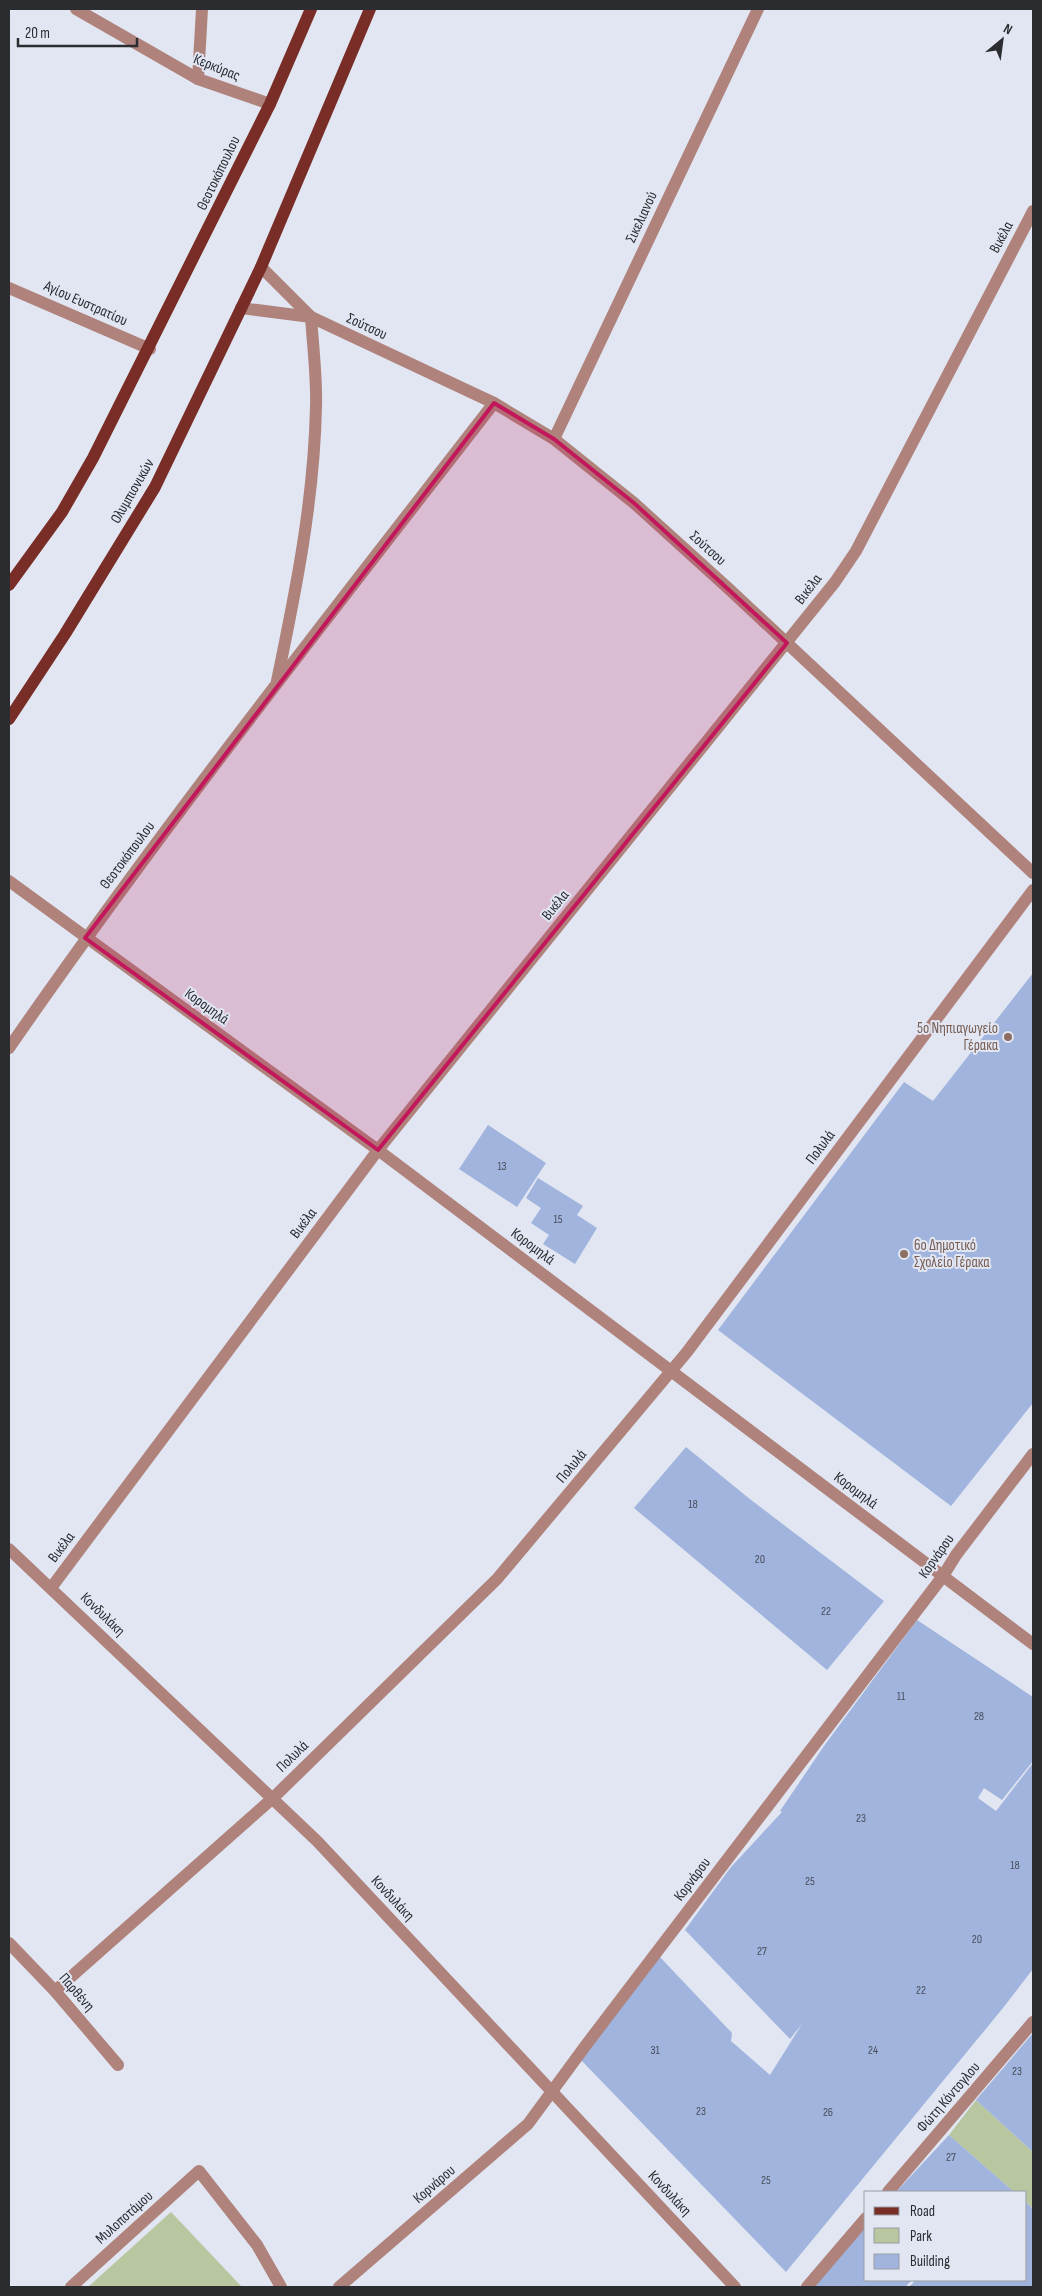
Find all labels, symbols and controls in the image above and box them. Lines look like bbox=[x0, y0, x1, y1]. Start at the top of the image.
scale bar bbox=[18, 15, 136, 47]
north arrow bbox=[977, 15, 1027, 65]
text: N bbox=[1001, 20, 1015, 38]
text: 20 m bbox=[25, 24, 50, 43]
street label: Κερκύρας bbox=[191, 50, 243, 85]
street label: Θεοτοκόπουλου bbox=[192, 133, 245, 213]
street label: Σικελιανού bbox=[621, 188, 662, 246]
street label: Βικέλα bbox=[985, 217, 1018, 256]
street label: Αγίου Ευστρατίου bbox=[40, 276, 131, 330]
street label: Σούτσου bbox=[343, 309, 390, 344]
street label: Ολυμπιονικών bbox=[106, 455, 159, 527]
street label: Σούτσου bbox=[685, 527, 730, 570]
street label: Βικέλα bbox=[791, 570, 827, 608]
street label: Θεοτοκόπουλου bbox=[96, 818, 159, 893]
street label: Βικέλα bbox=[537, 886, 574, 924]
street label: Κορομηλά bbox=[181, 984, 233, 1029]
place label: 5ο Νηπιαγωγείο Γέρακα bbox=[917, 1019, 999, 1055]
marker: 5ο Νηπιαγωγείο Γέρακα bbox=[1002, 1031, 1014, 1043]
street label: Πολυλά bbox=[801, 1126, 840, 1168]
house number: 13 bbox=[497, 1159, 507, 1174]
street label: Βικέλα bbox=[286, 1204, 321, 1242]
house number: 15 bbox=[553, 1212, 563, 1227]
street label: Κορομηλά bbox=[507, 1224, 559, 1269]
place label: 6ο Δημοτικό Σχολείο Γέρακα bbox=[914, 1236, 990, 1272]
marker: 6ο Δημοτικό Σχολείο Γέρακα bbox=[898, 1248, 910, 1260]
street label: Πολυλά bbox=[552, 1445, 591, 1487]
street label: Κορομηλά bbox=[830, 1468, 882, 1513]
house number: 18 bbox=[688, 1497, 698, 1512]
street label: Βικέλα bbox=[44, 1528, 79, 1566]
street label: Κορνάρου bbox=[914, 1531, 958, 1582]
house number: 20 bbox=[755, 1552, 765, 1567]
street label: Κονδυλάκη bbox=[76, 1588, 129, 1640]
house number: 22 bbox=[821, 1604, 831, 1619]
house number: 11 bbox=[897, 1689, 906, 1704]
house number: 28 bbox=[974, 1709, 984, 1724]
street label: Πολυλά bbox=[272, 1736, 313, 1776]
house number: 23 bbox=[856, 1811, 866, 1826]
street label: Κορνάρου bbox=[670, 1854, 715, 1905]
house number: 18 bbox=[1010, 1858, 1020, 1873]
street label: Κονδυλάκη bbox=[367, 1872, 418, 1925]
house number: 25 bbox=[805, 1874, 815, 1889]
house number: 20 bbox=[972, 1932, 982, 1947]
house number: 27 bbox=[757, 1944, 767, 1959]
street label: Παρθένη bbox=[55, 1969, 99, 2016]
house number: 22 bbox=[916, 1983, 926, 1998]
house number: 31 bbox=[650, 2043, 660, 2058]
house number: 24 bbox=[868, 2043, 878, 2058]
street label: Φώτη Κόντογλου bbox=[913, 2058, 984, 2137]
house number: 23 bbox=[1012, 2064, 1022, 2079]
house number: 23 bbox=[696, 2104, 706, 2119]
house number: 26 bbox=[823, 2105, 833, 2120]
house number: 27 bbox=[946, 2150, 956, 2165]
street label: Κορνάρου bbox=[409, 2161, 459, 2208]
street label: Κονδυλάκη bbox=[644, 2167, 695, 2220]
house number: 25 bbox=[761, 2173, 771, 2188]
street label: Μυλοποτάμου bbox=[92, 2187, 157, 2248]
legend bbox=[864, 2191, 1027, 2281]
text: Road bbox=[910, 2202, 935, 2221]
text: Park bbox=[910, 2227, 932, 2246]
text: Building bbox=[910, 2252, 950, 2271]

